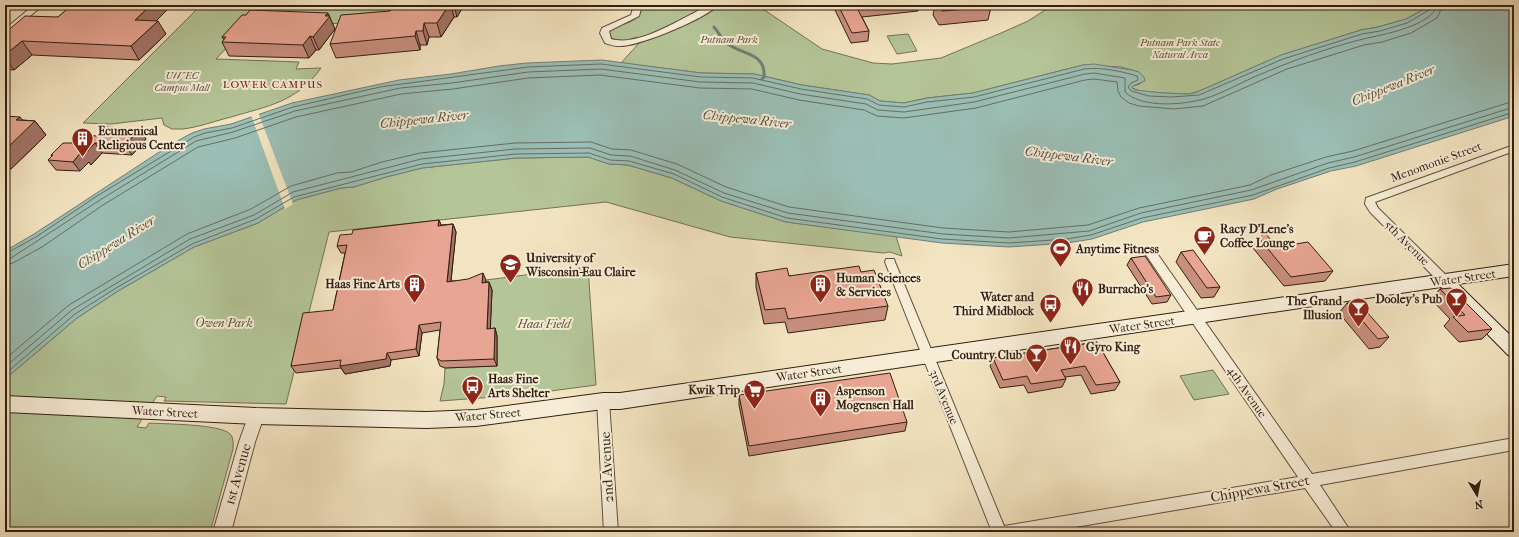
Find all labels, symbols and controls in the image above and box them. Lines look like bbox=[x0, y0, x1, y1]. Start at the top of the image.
park label: Putnam Park bbox=[699, 34, 758, 46]
park label: Putnam Park State Natural Area bbox=[1139, 37, 1221, 61]
water label: Chippewa River bbox=[1349, 61, 1438, 109]
park label: UWEC Campus Mall bbox=[155, 70, 211, 94]
district label: LOWER CAMPUS bbox=[223, 78, 323, 91]
water label: Chippewa River bbox=[379, 107, 470, 131]
water label: Chippewa River bbox=[702, 107, 793, 131]
place label: Ecumenical Religious Center bbox=[98, 124, 186, 153]
building icon: Ecumenical Religious Center bbox=[69, 125, 95, 158]
street label: Menomonie Street bbox=[1388, 139, 1484, 185]
water label: Chippewa River bbox=[1024, 143, 1115, 169]
water label: Chippewa River bbox=[75, 212, 158, 272]
street label: 5th Avenue bbox=[1382, 218, 1432, 268]
place label: Racy D'Lene's Coffee Lounge bbox=[1220, 222, 1295, 251]
cafe icon: Racy D'Lene's Coffee Lounge bbox=[1191, 223, 1217, 256]
sports icon: Anytime Fitness bbox=[1047, 236, 1073, 269]
place label: Anytime Fitness bbox=[1075, 242, 1159, 257]
place label: University of Wisconsin-Eau Claire bbox=[525, 251, 636, 279]
school or university icon: University of Wisconsin-Eau Claire bbox=[497, 252, 523, 285]
street label: Water Street bbox=[1428, 266, 1497, 290]
building icon: Haas Fine Arts bbox=[402, 271, 428, 304]
place label: Human Sciences & Services bbox=[836, 271, 921, 299]
building icon: Human Sciences & Services bbox=[807, 272, 833, 305]
restaurant icon: Burracho's bbox=[1070, 276, 1096, 309]
place label: Haas Fine Arts bbox=[325, 277, 401, 291]
place label: Burracho's bbox=[1098, 282, 1154, 296]
bar icon: Dooley's Pub bbox=[1444, 286, 1470, 319]
place label: Water and Third Midblock bbox=[952, 290, 1035, 318]
bus stop icon: Water and Third Midblock bbox=[1037, 291, 1063, 324]
place label: Dooley's Pub bbox=[1375, 292, 1443, 307]
place label: The Grand Illusion bbox=[1285, 294, 1343, 322]
bar icon: The Grand Illusion bbox=[1345, 295, 1371, 328]
street label: Water Street bbox=[1107, 313, 1176, 337]
park label: Owen Park bbox=[195, 316, 253, 330]
park label: Haas Field bbox=[517, 317, 572, 331]
restaurant icon: Gyro King bbox=[1058, 334, 1084, 367]
place label: Gyro King bbox=[1086, 340, 1141, 355]
bar icon: Country Club bbox=[1024, 342, 1050, 375]
place label: Country Club bbox=[952, 348, 1023, 363]
street label: Water Street bbox=[774, 361, 843, 385]
street label: 4th Avenue bbox=[1224, 364, 1270, 420]
street label: 3rd Avenue bbox=[927, 368, 961, 426]
place label: Haas Fine Arts Shelter bbox=[487, 372, 550, 400]
bus stop icon: Haas Fine Arts Shelter bbox=[459, 373, 485, 406]
supermarket icon: Kwik Trip bbox=[742, 377, 768, 410]
place label: Kwik Trip bbox=[688, 383, 740, 398]
place label: Aspenson Mogensen Hall bbox=[835, 384, 914, 413]
building icon: Aspenson Mogensen Hall bbox=[808, 385, 834, 418]
street label: Water Street bbox=[131, 403, 199, 421]
street label: Water Street bbox=[453, 405, 522, 425]
street label: 2nd Avenue bbox=[597, 431, 617, 503]
street label: 1st Avenue bbox=[221, 441, 255, 507]
street label: Chippewa Street bbox=[1209, 472, 1311, 506]
north arrow bbox=[1457, 475, 1497, 515]
text: N bbox=[1473, 497, 1484, 512]

